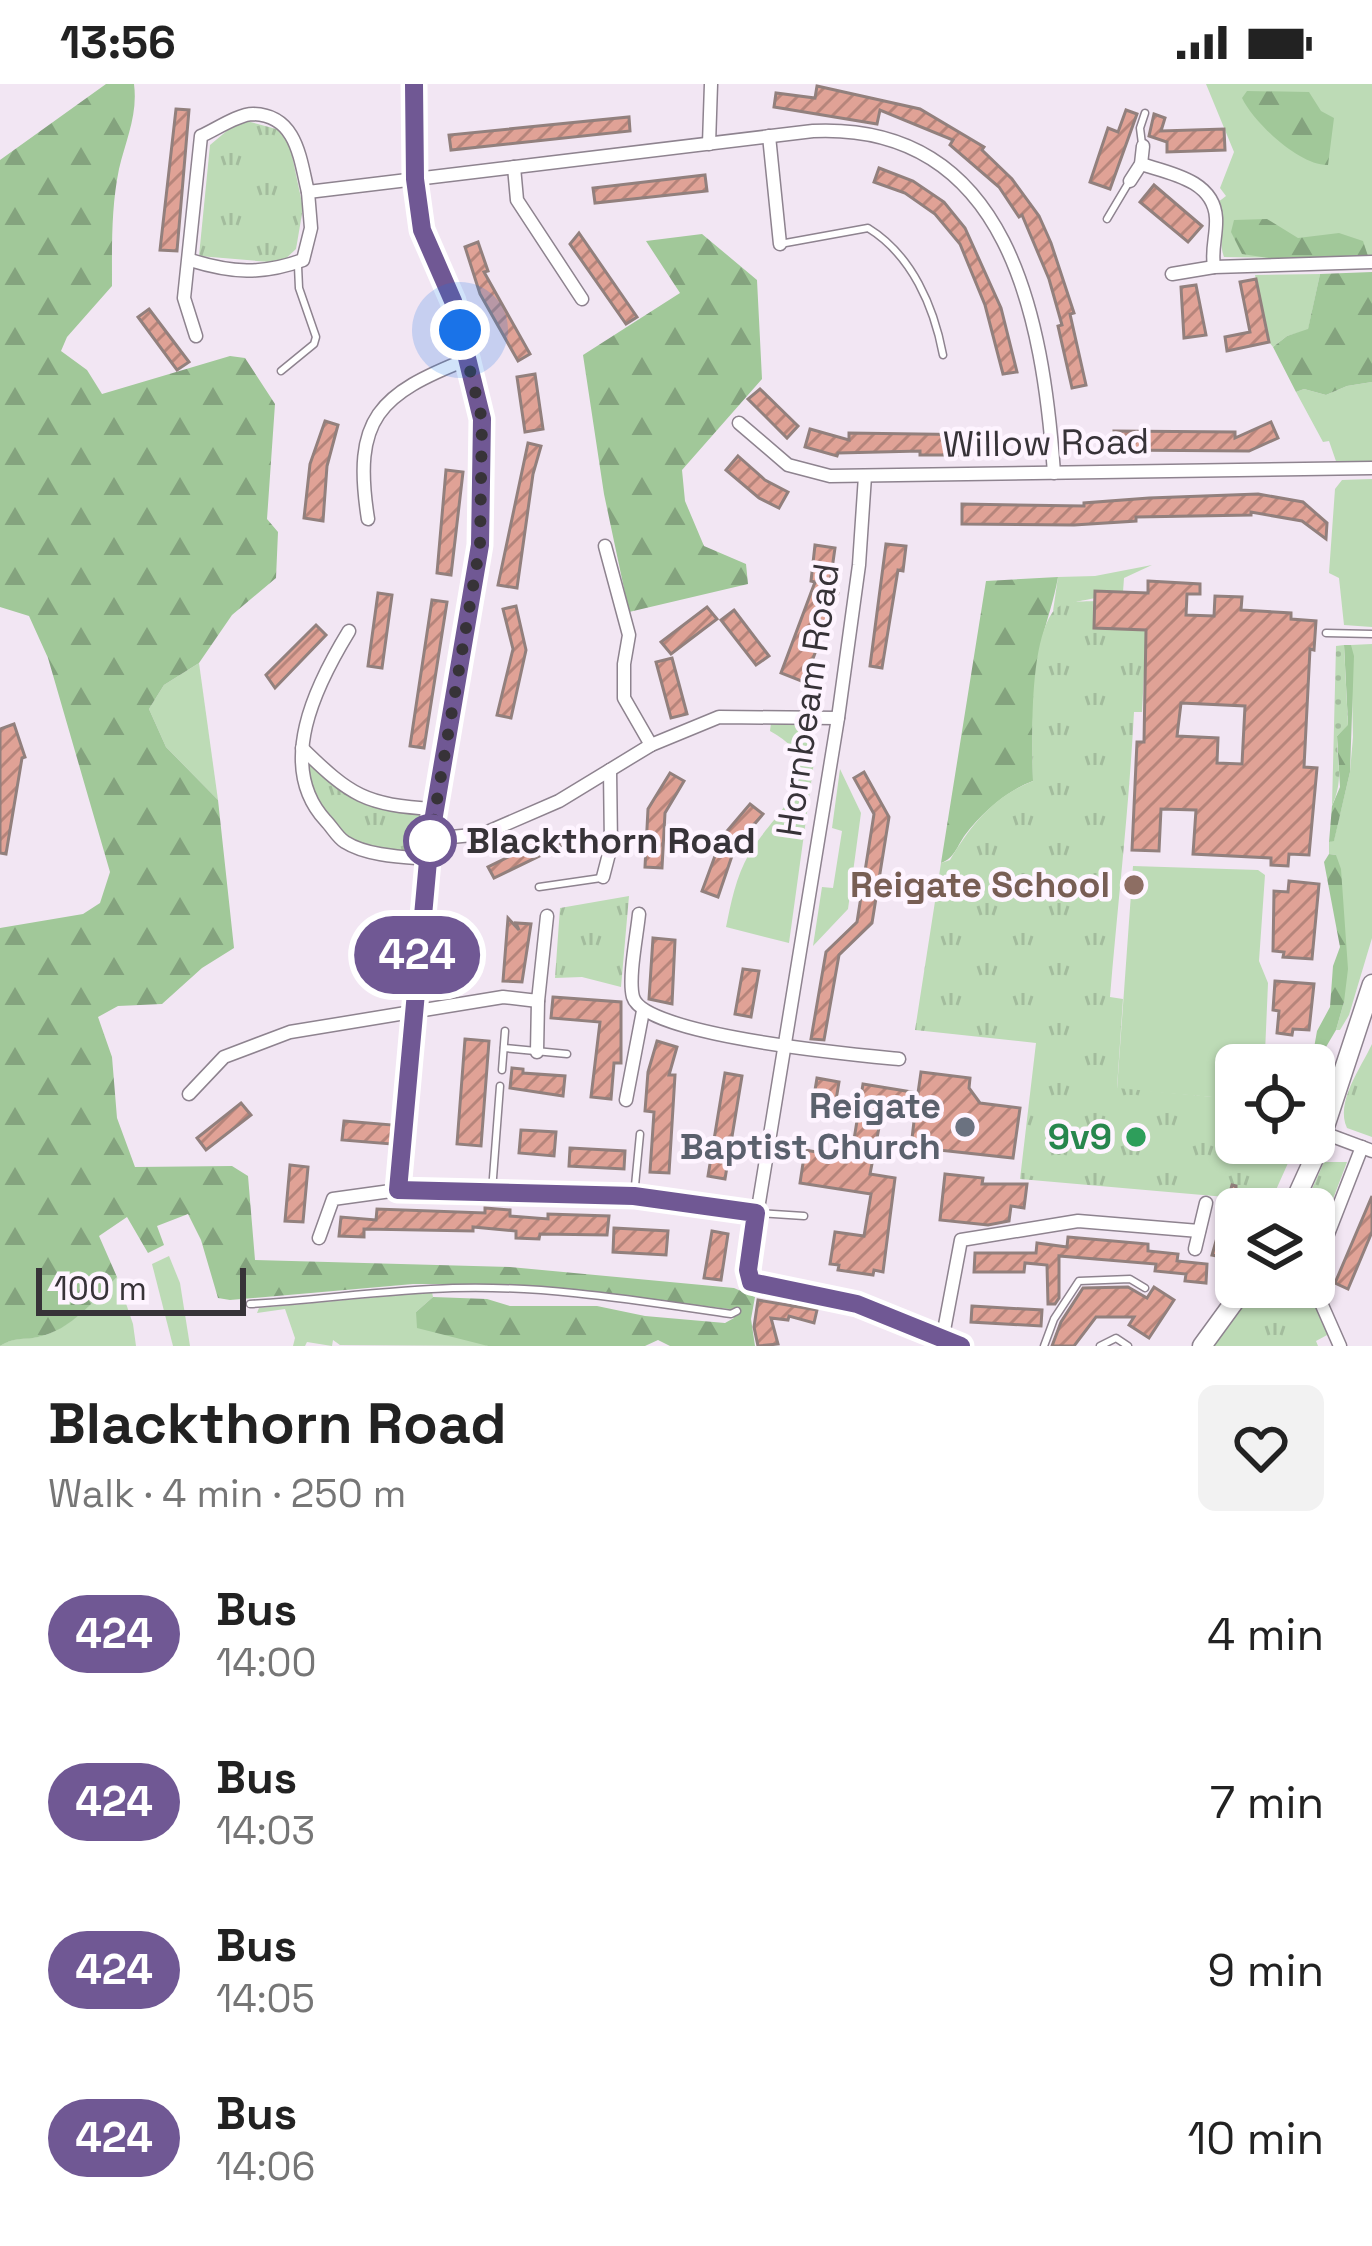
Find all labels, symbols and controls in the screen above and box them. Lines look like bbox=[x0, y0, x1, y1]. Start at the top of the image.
text: 13:56 bbox=[60, 14, 176, 71]
your location bbox=[430, 300, 490, 360]
street label: Willow Road bbox=[942, 418, 1150, 468]
street label: Hornbeam Road bbox=[766, 560, 850, 840]
marker: Blackthorn Road bbox=[405, 816, 455, 866]
place label: Blackthorn Road bbox=[466, 818, 756, 864]
place label: Reigate School bbox=[850, 862, 1110, 908]
marker: Reigate School bbox=[1121, 872, 1147, 898]
line badge: 424 bbox=[348, 916, 486, 994]
text: 424 bbox=[378, 928, 456, 981]
map controls bbox=[1215, 1044, 1335, 1308]
button: locate bbox=[1215, 1044, 1335, 1164]
place label: Reigate Baptist Church bbox=[680, 1083, 941, 1170]
marker: Reigate Baptist Church bbox=[952, 1114, 978, 1140]
place label: 9v9 bbox=[1048, 1114, 1112, 1160]
marker: 9v9 bbox=[1123, 1124, 1149, 1150]
button: layers bbox=[1215, 1188, 1335, 1308]
scale bar bbox=[36, 1262, 246, 1315]
text: 100 m bbox=[54, 1268, 147, 1310]
button: heart bbox=[1198, 1385, 1324, 1511]
text: Blackthorn Road bbox=[48, 1387, 507, 1460]
text: Walk · 4 min · 250 m bbox=[48, 1469, 406, 1518]
text: Bus bbox=[216, 1581, 297, 1638]
text: 4 min bbox=[1207, 1606, 1324, 1663]
text: 424 bbox=[75, 1607, 153, 1660]
text: 14:00 bbox=[216, 1638, 317, 1687]
text: Bus bbox=[216, 1749, 297, 1806]
text: 7 min bbox=[1210, 1774, 1324, 1831]
text: 424 bbox=[75, 1775, 153, 1828]
text: 14:03 bbox=[216, 1806, 315, 1855]
text: Bus bbox=[216, 1917, 297, 1974]
text: 9 min bbox=[1208, 1942, 1324, 1999]
text: 424 bbox=[75, 1943, 153, 1996]
text: 14:05 bbox=[216, 1974, 315, 2023]
text: Bus bbox=[216, 2085, 297, 2142]
text: 10 min bbox=[1187, 2110, 1324, 2167]
text: 424 bbox=[75, 2111, 153, 2164]
text: 14:06 bbox=[216, 2142, 315, 2191]

